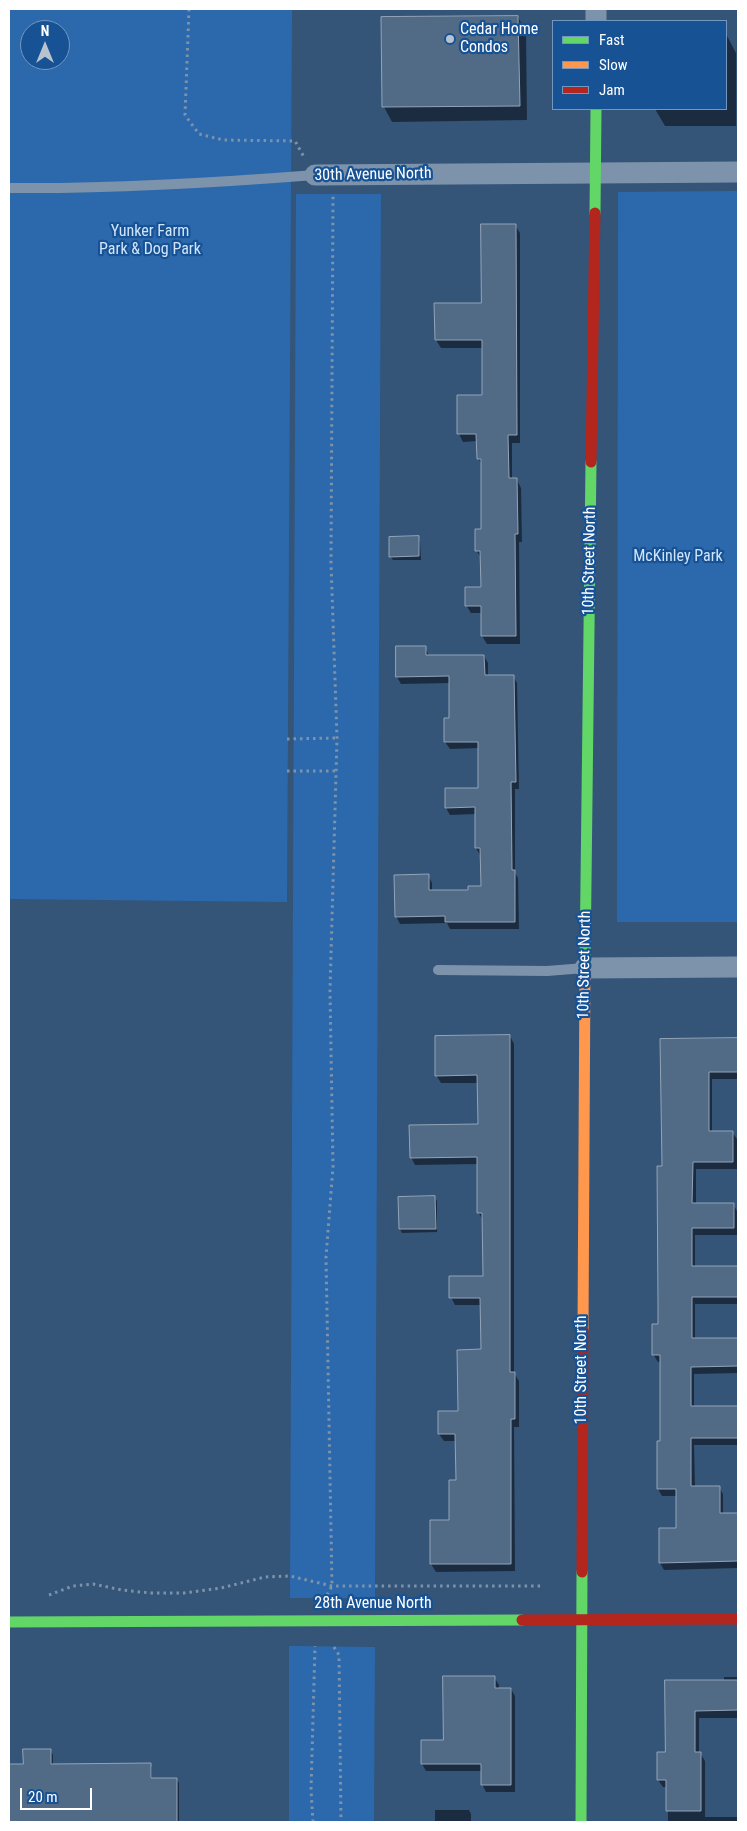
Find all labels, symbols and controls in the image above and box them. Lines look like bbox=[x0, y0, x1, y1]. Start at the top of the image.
north arrow bbox=[20, 20, 70, 70]
place label: Cedar Home Condos bbox=[460, 20, 538, 58]
legend bbox=[552, 20, 727, 110]
text: N bbox=[41, 23, 49, 39]
text: Fast bbox=[599, 31, 624, 49]
marker: Cedar Home Condos bbox=[444, 33, 456, 45]
text: Slow bbox=[599, 56, 628, 74]
text: Jam bbox=[599, 81, 625, 99]
street label: 30th Avenue North bbox=[314, 164, 432, 186]
park label: Yunker Farm Park & Dog Park bbox=[99, 222, 201, 260]
street label: 10th Street North bbox=[579, 506, 601, 616]
park label: McKinley Park bbox=[633, 547, 723, 567]
street label: 10th Street North bbox=[574, 910, 596, 1020]
street label: 10th Street North bbox=[572, 1316, 592, 1424]
street label: 28th Avenue North bbox=[314, 1594, 432, 1614]
scale bar bbox=[22, 1778, 95, 1810]
text: 20 m bbox=[28, 1788, 58, 1806]

